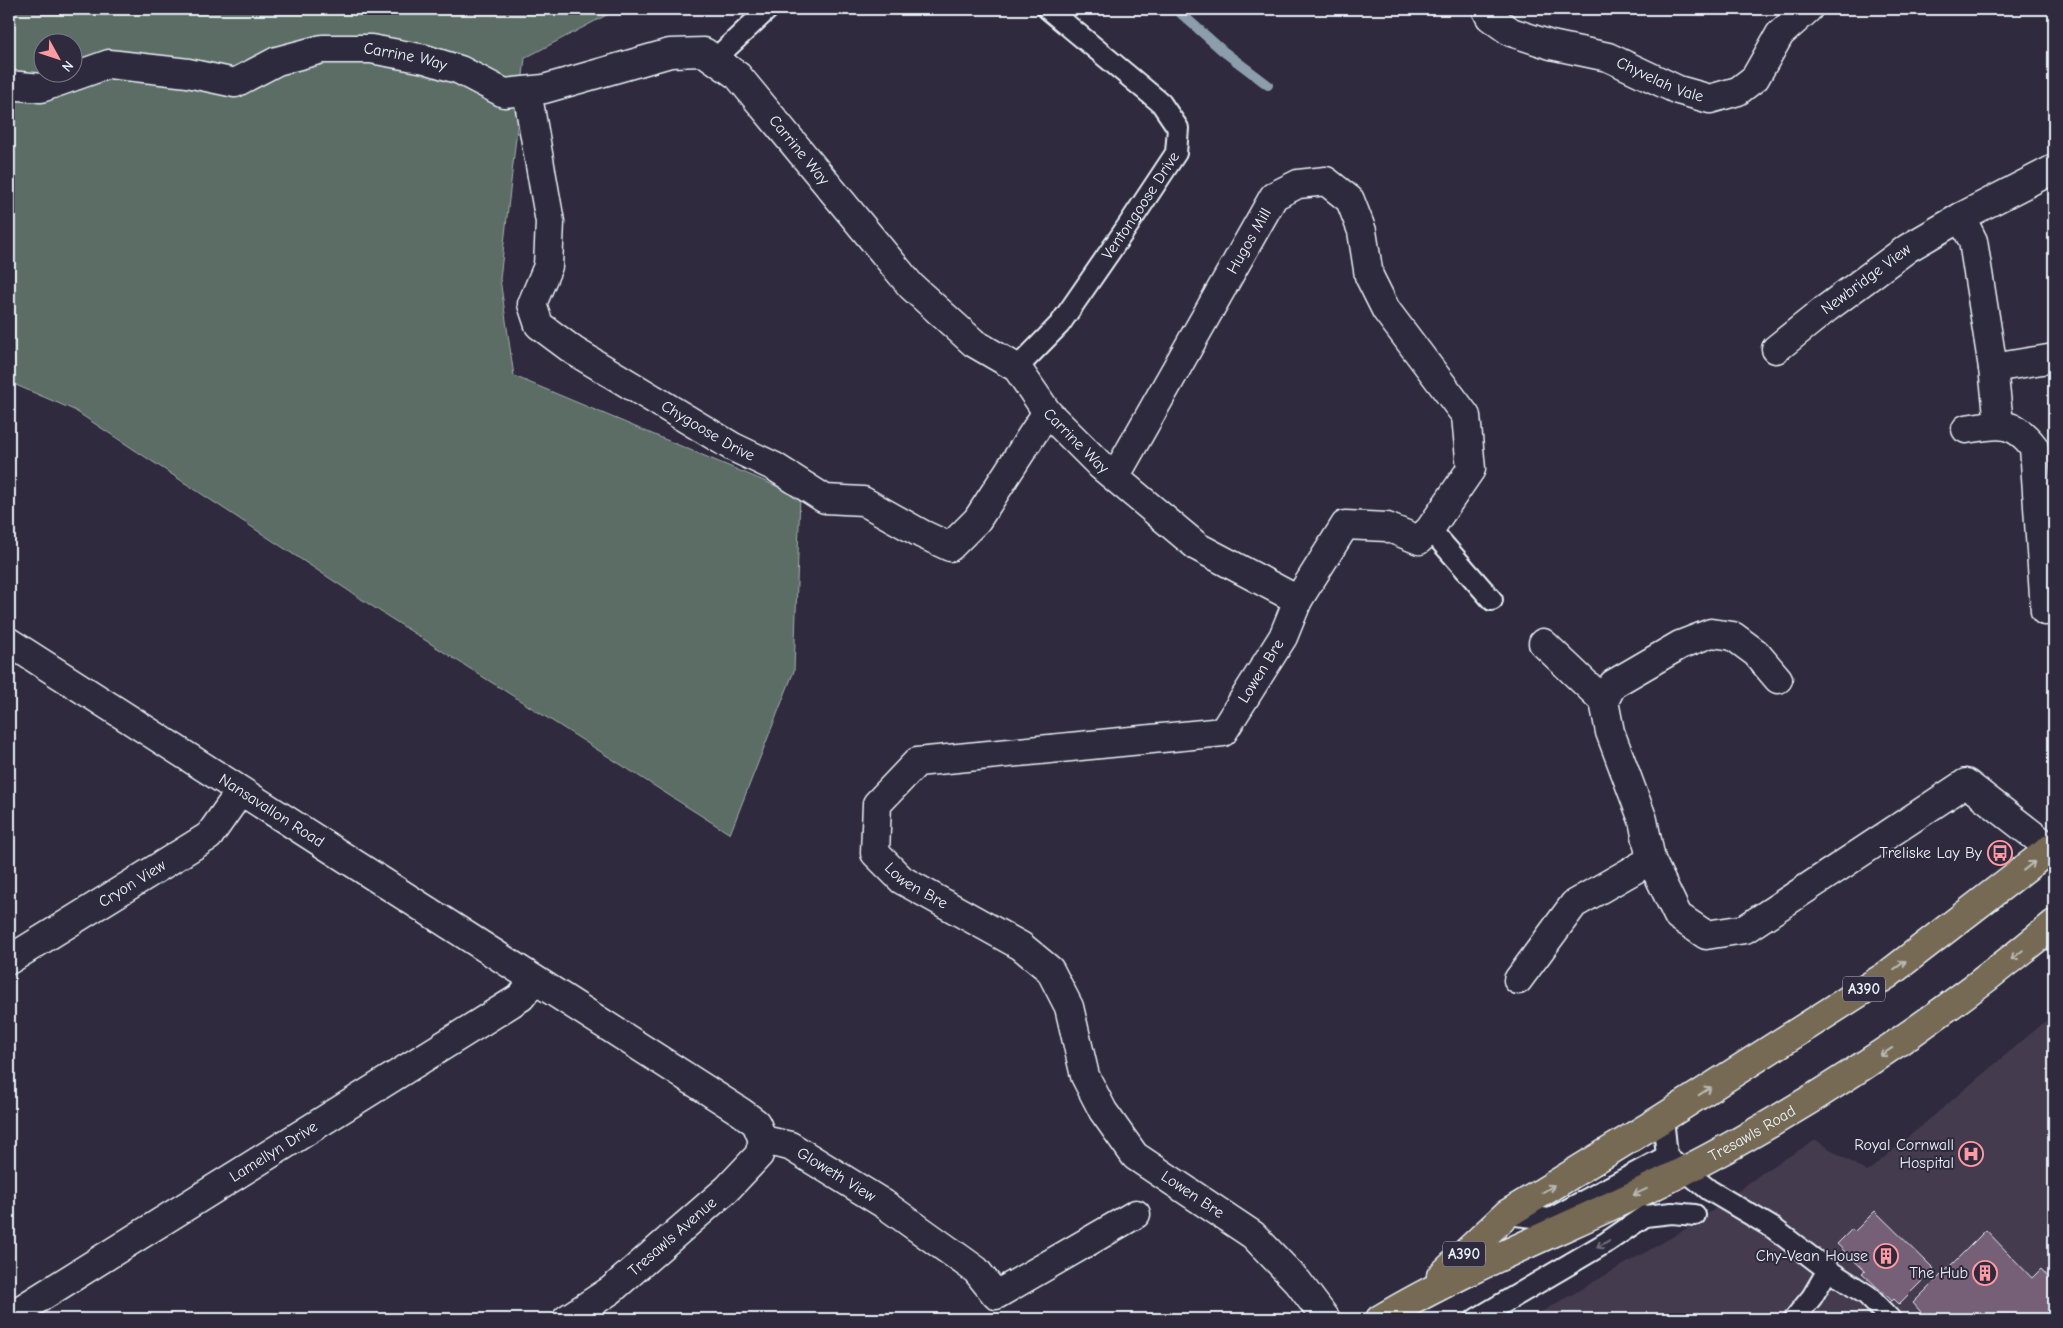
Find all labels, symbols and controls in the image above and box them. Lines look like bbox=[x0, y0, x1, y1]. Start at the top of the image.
north arrow bbox=[32, 32, 82, 82]
street label: Carrine Way bbox=[364, 40, 450, 75]
street label: Chyvelah Vale bbox=[1614, 53, 1706, 106]
text: N bbox=[58, 57, 77, 75]
street label: Carrine Way bbox=[765, 112, 834, 189]
street label: Ventongoose Drive bbox=[1098, 148, 1183, 263]
street label: Hugos Mill bbox=[1223, 205, 1275, 277]
street label: Newbridge View bbox=[1818, 240, 1915, 318]
street label: Chygoose Drive bbox=[658, 397, 757, 465]
street label: Carrine Way bbox=[1040, 405, 1113, 478]
street label: Lowen Bre bbox=[1234, 636, 1288, 706]
street label: Nansavallon Road bbox=[216, 770, 328, 851]
bus stop icon: Treliske Lay By bbox=[1987, 840, 2013, 866]
place label: Treliske Lay By bbox=[1879, 844, 1983, 862]
street label: Cryon View bbox=[95, 856, 169, 911]
street label: Lowen Bre bbox=[881, 859, 951, 913]
one-way arrow bbox=[2022, 861, 2035, 872]
one-way arrow bbox=[2010, 950, 2023, 961]
one-way arrow bbox=[1893, 960, 1906, 971]
road number: A390 bbox=[1843, 976, 1885, 1002]
one-way arrow bbox=[1879, 1047, 1893, 1057]
one-way arrow bbox=[1697, 1086, 1711, 1096]
street label: Tresawls Road bbox=[1706, 1102, 1799, 1165]
street label: Lamellyn Drive bbox=[226, 1117, 321, 1186]
place label: Royal Cornwall Hospital bbox=[1854, 1136, 1954, 1172]
hospital icon: Royal Cornwall Hospital bbox=[1958, 1141, 1984, 1167]
street label: Gloweth View bbox=[794, 1144, 879, 1206]
street label: Lowen Bre bbox=[1158, 1167, 1227, 1222]
one-way arrow bbox=[1541, 1183, 1555, 1193]
one-way arrow bbox=[1633, 1187, 1648, 1197]
street label: Tresawls Avenue bbox=[624, 1193, 720, 1280]
one-way arrow bbox=[1596, 1239, 1610, 1249]
road number: A390 bbox=[1443, 1242, 1485, 1266]
building icon: Chy-Vean House bbox=[1873, 1243, 1899, 1269]
place label: Chy-Vean House bbox=[1756, 1247, 1868, 1265]
building icon: The Hub bbox=[1972, 1260, 1998, 1286]
place label: The Hub bbox=[1909, 1264, 1968, 1282]

